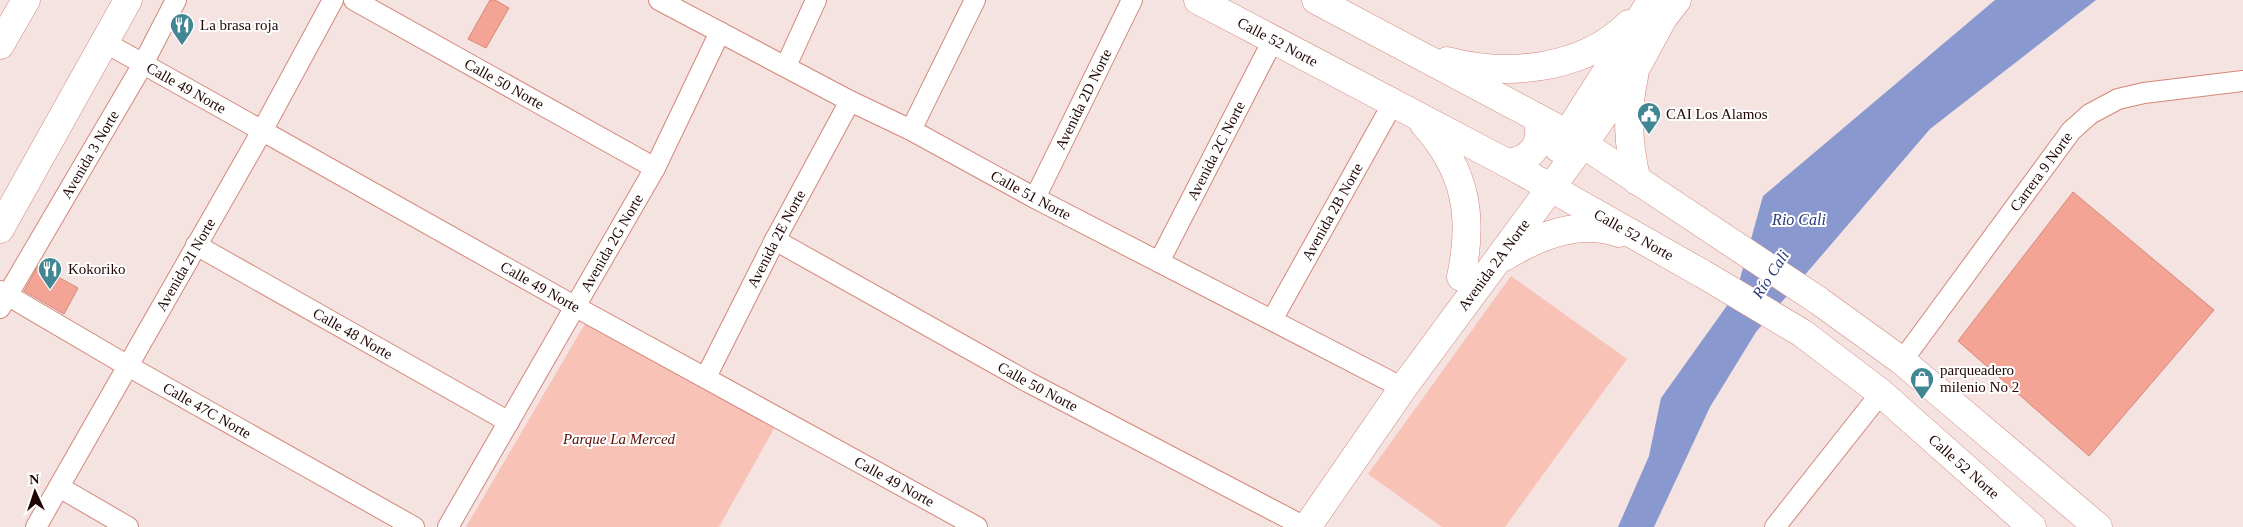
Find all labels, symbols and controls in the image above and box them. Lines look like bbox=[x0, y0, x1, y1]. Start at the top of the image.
restaurant icon: La brasa roja bbox=[169, 12, 195, 46]
street label: Calle 52 Norte bbox=[1235, 14, 1321, 70]
place label: La brasa roja bbox=[200, 17, 279, 33]
street label: Avenida 2D Norte bbox=[1052, 46, 1115, 152]
street label: Calle 50 Norte bbox=[462, 55, 547, 113]
street label: Calle 49 Norte bbox=[144, 59, 229, 117]
street label: Avenida 2C Norte bbox=[1184, 98, 1248, 203]
public building icon: CAI Los Alamos bbox=[1636, 101, 1662, 135]
place label: CAI Los Alamos bbox=[1666, 106, 1768, 122]
street label: Avenida 3 Norte bbox=[58, 107, 122, 201]
street label: Carrera 9 Norte bbox=[2007, 129, 2076, 214]
street label: Avenida 2B Norte bbox=[1299, 160, 1366, 263]
street label: Calle 51 Norte bbox=[988, 167, 1074, 223]
street label: Avenida 2E Norte bbox=[744, 187, 809, 290]
street label: Avenida 2G Norte bbox=[577, 191, 646, 294]
street label: Calle 52 Norte bbox=[1591, 206, 1676, 264]
water label: Rio Cali bbox=[1771, 211, 1826, 228]
street label: Avenida 2I Norte bbox=[153, 215, 219, 314]
street label: Avenida 2A Norte bbox=[1455, 216, 1533, 313]
water label: Río Cali bbox=[1748, 247, 1792, 302]
restaurant icon: Kokoriko bbox=[37, 256, 63, 290]
street label: Calle 49 Norte bbox=[498, 258, 583, 316]
place label: Kokoriko bbox=[68, 261, 126, 277]
street label: Calle 48 Norte bbox=[310, 305, 395, 362]
street label: Calle 50 Norte bbox=[995, 359, 1081, 415]
place label: parqueadero milenio No 2 bbox=[1940, 362, 2019, 395]
shop icon: parqueadero milenio No 2 bbox=[1909, 366, 1935, 400]
street label: Calle 47C Norte bbox=[160, 379, 254, 442]
park label: Parque La Merced bbox=[562, 431, 676, 447]
street label: Calle 52 Norte bbox=[1926, 431, 2003, 502]
street label: Calle 49 Norte bbox=[852, 453, 937, 510]
north arrow bbox=[10, 467, 60, 517]
text: N bbox=[29, 472, 40, 487]

